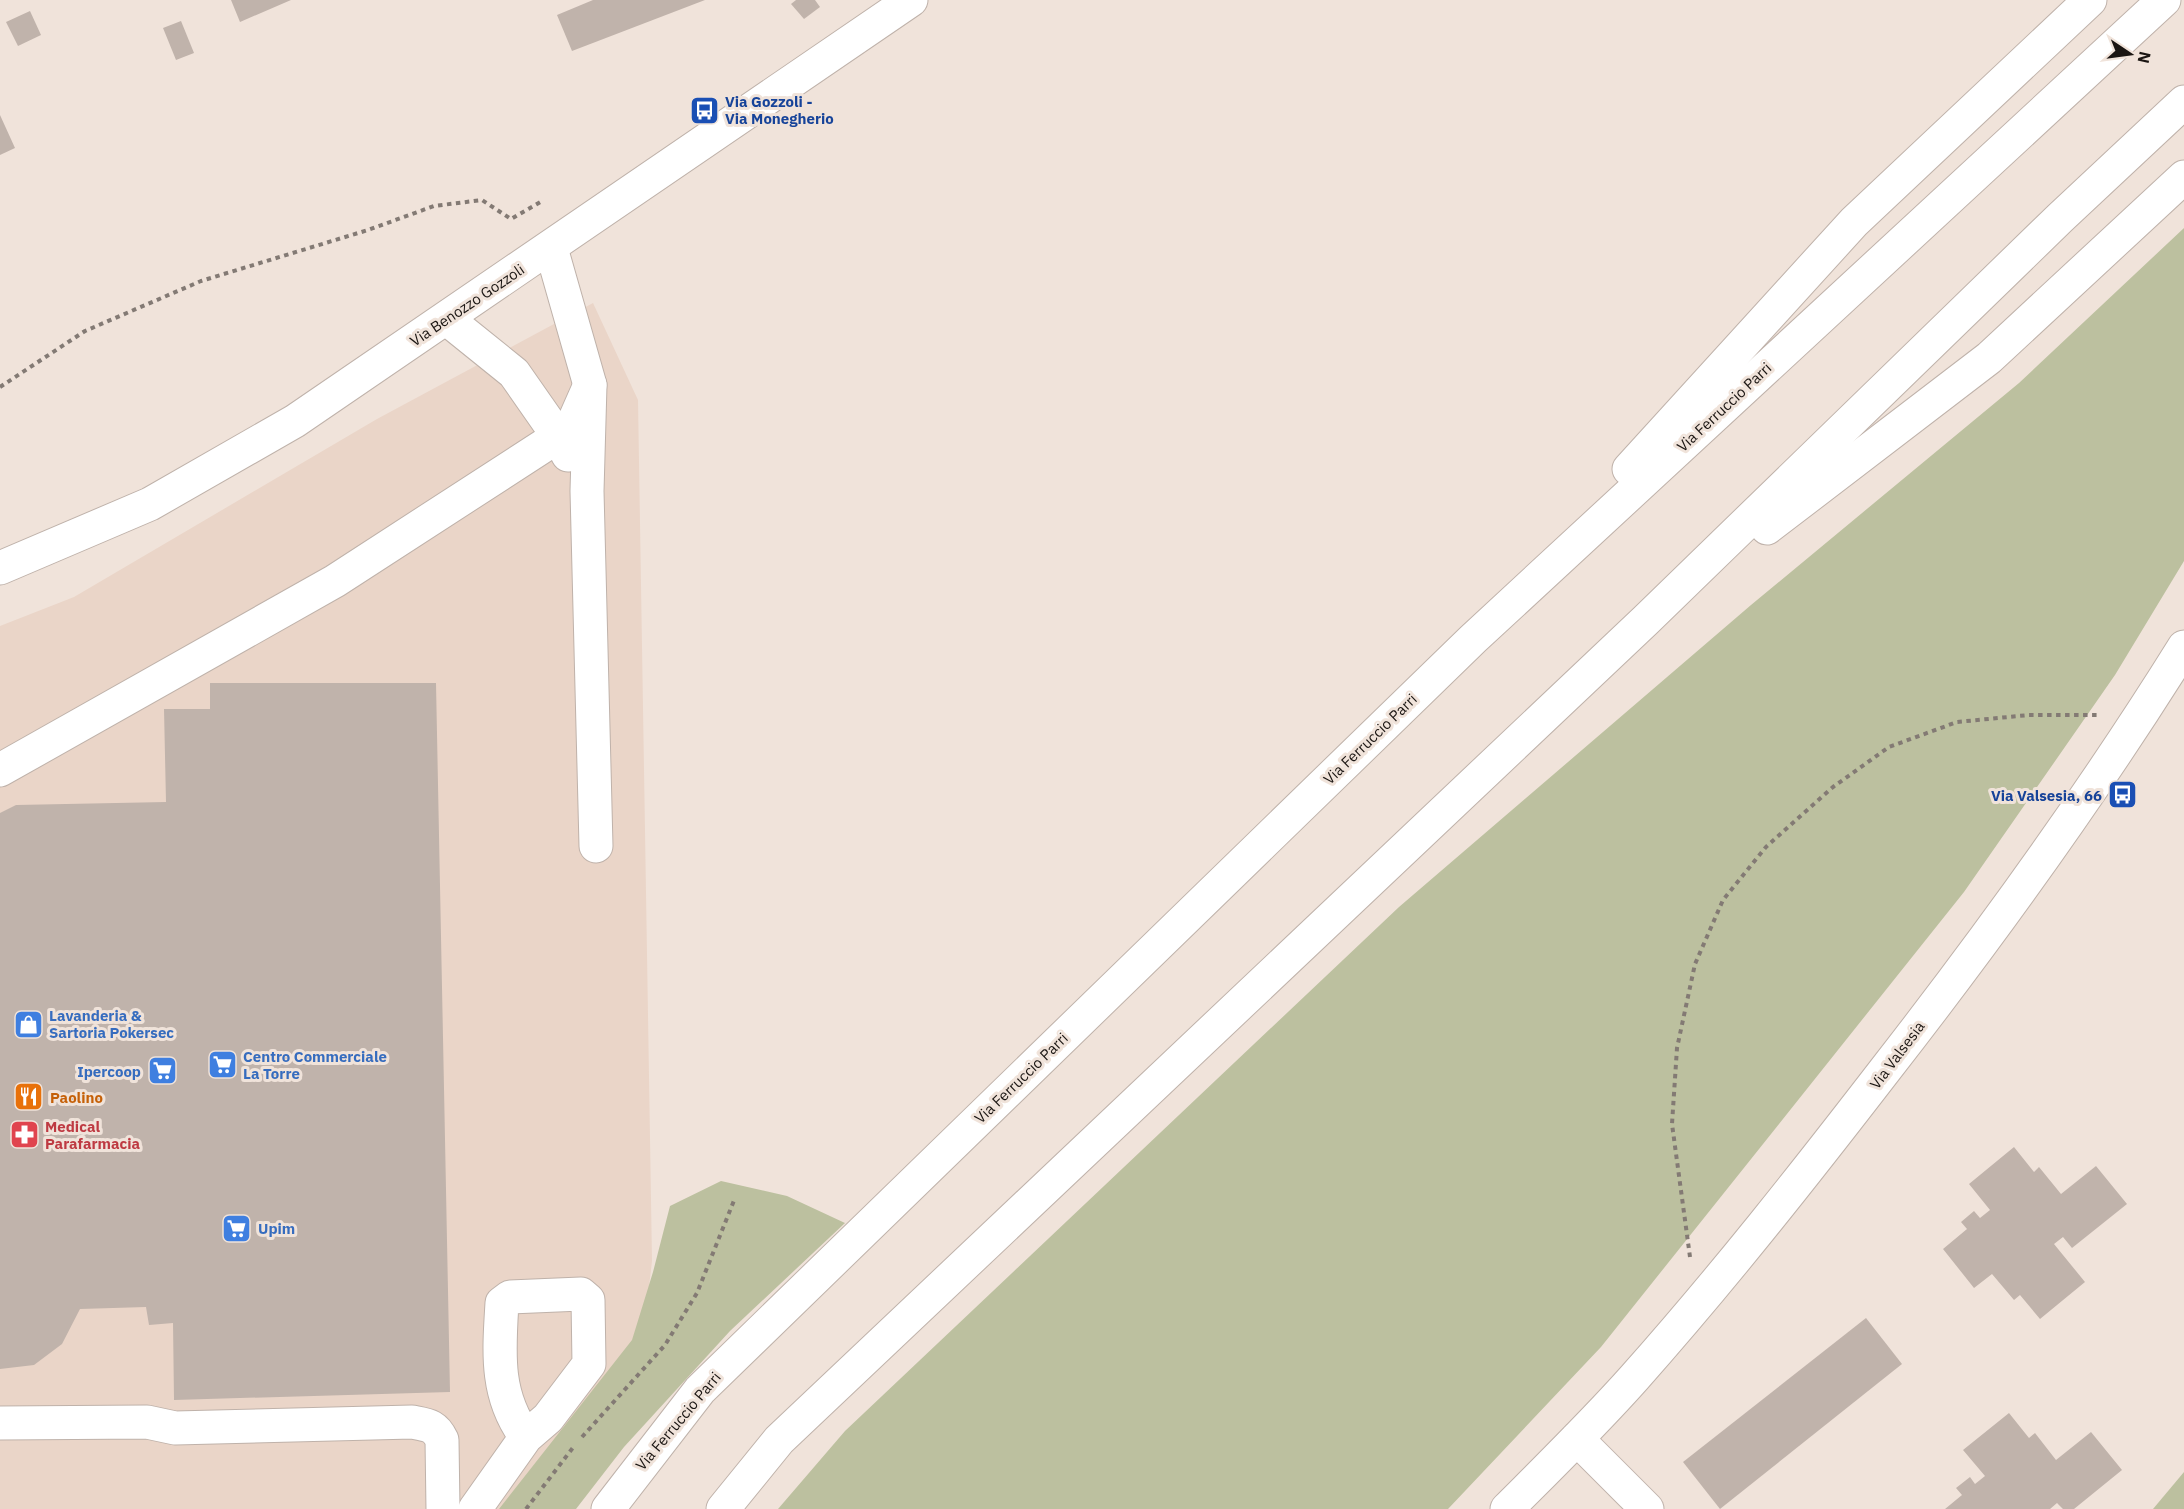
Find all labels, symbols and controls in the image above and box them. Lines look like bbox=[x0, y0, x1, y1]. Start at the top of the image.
north arrow bbox=[2100, 24, 2160, 84]
text: N bbox=[2134, 49, 2156, 65]
place label: Via Gozzoli - Via Monegherio bbox=[725, 92, 834, 128]
bus stop icon: Via Gozzoli - Via Monegherio bbox=[688, 94, 720, 126]
street label: Via Benozzo Gozzoli bbox=[406, 260, 528, 350]
street label: Via Ferruccio Parri bbox=[1673, 358, 1775, 456]
street label: Via Ferruccio Parri bbox=[1319, 690, 1421, 788]
bus stop icon: Via Valsesia, 66 bbox=[2107, 779, 2139, 811]
place label: Via Valsesia, 66 bbox=[1991, 786, 2102, 805]
place label: Lavanderia & Sartoria Pokersec bbox=[49, 1006, 174, 1042]
shop icon: Lavanderia & Sartoria Pokersec bbox=[12, 1008, 44, 1040]
street label: Via Valsesia bbox=[1865, 1017, 1929, 1093]
street label: Via Ferruccio Parri bbox=[970, 1029, 1072, 1127]
place label: Centro Commerciale La Torre bbox=[243, 1047, 387, 1083]
supermarket icon: Centro Commerciale La Torre bbox=[206, 1049, 238, 1081]
supermarket icon: Ipercoop bbox=[146, 1055, 178, 1087]
place label: Ipercoop bbox=[77, 1062, 141, 1081]
restaurant icon: Paolino bbox=[13, 1081, 45, 1113]
place label: Paolino bbox=[50, 1088, 103, 1107]
place label: Medical Parafarmacia bbox=[45, 1117, 141, 1153]
pharmacy icon: Medical Parafarmacia bbox=[8, 1119, 40, 1151]
supermarket icon: Upim bbox=[221, 1212, 253, 1244]
place label: Upim bbox=[258, 1219, 295, 1238]
street label: Via Ferruccio Parri bbox=[631, 1368, 725, 1474]

